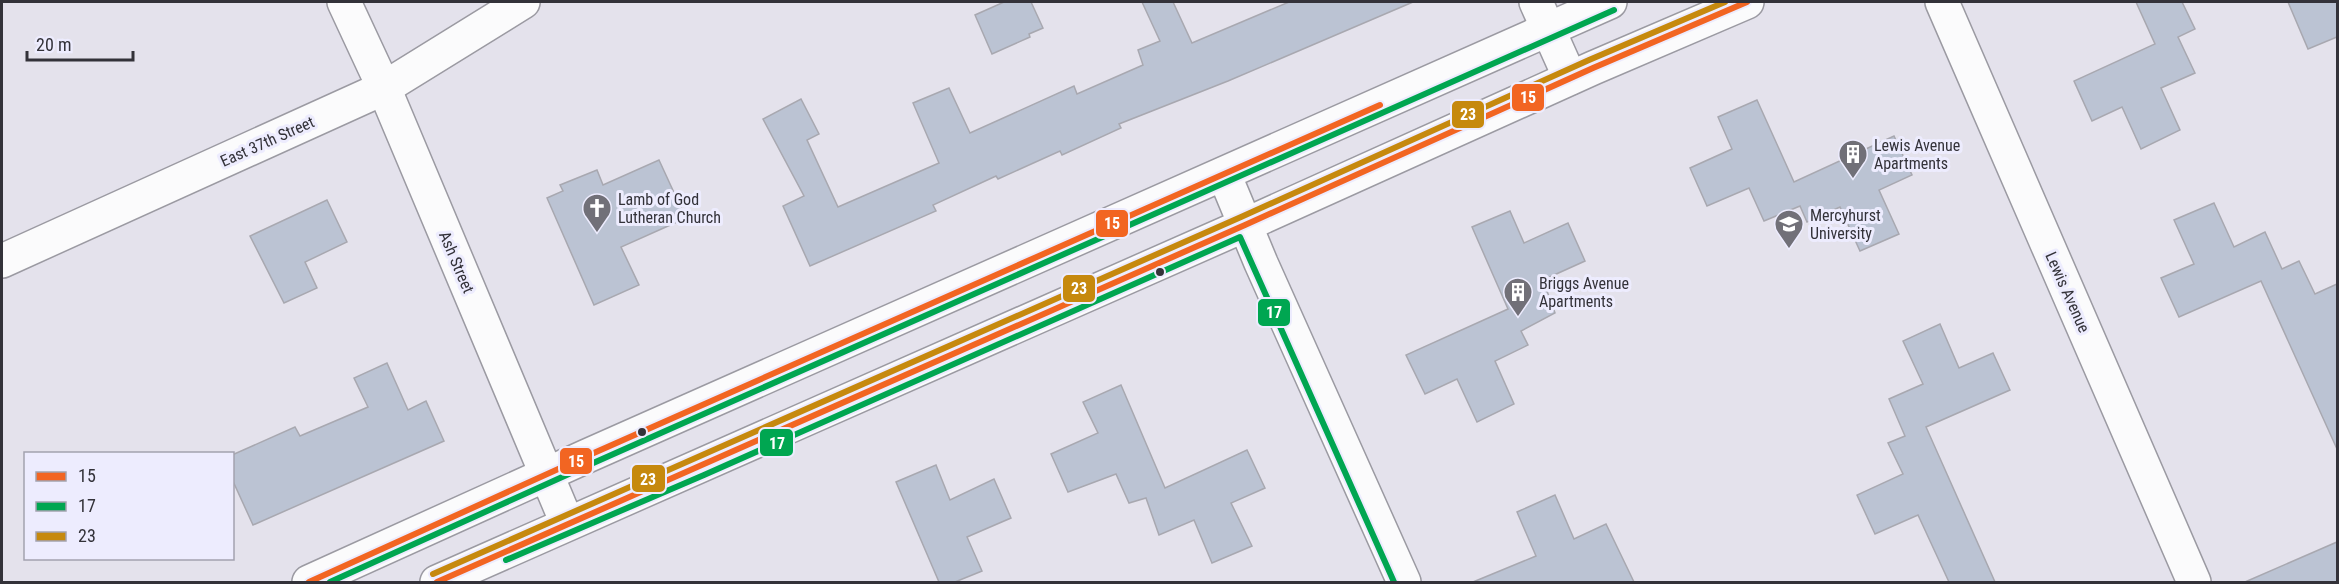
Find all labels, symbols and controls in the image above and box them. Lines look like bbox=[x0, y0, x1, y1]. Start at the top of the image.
scale bar bbox=[27, 24, 134, 62]
text: 20 m bbox=[36, 34, 71, 55]
line badge: 15 bbox=[1511, 83, 1545, 112]
text: 15 bbox=[1520, 88, 1536, 107]
line badge: 23 bbox=[1451, 100, 1485, 129]
text: 23 bbox=[1460, 105, 1476, 124]
street label: East 37th Street bbox=[217, 112, 317, 171]
place label: Lewis Avenue Apartments bbox=[1874, 136, 1960, 173]
building icon: Lewis Avenue Apartments bbox=[1837, 138, 1869, 180]
place label: Lamb of God Lutheran Church bbox=[618, 190, 721, 227]
church icon: Lamb of God Lutheran Church bbox=[581, 192, 613, 234]
place label: Mercyhurst University bbox=[1810, 206, 1881, 243]
school or university icon: Mercyhurst University bbox=[1773, 208, 1805, 250]
line badge: 15 bbox=[1095, 209, 1129, 238]
text: 15 bbox=[1104, 214, 1120, 233]
street label: Ash Street bbox=[435, 228, 478, 296]
street label: Lewis Avenue bbox=[2041, 249, 2094, 335]
unlabelled marker bbox=[1154, 266, 1166, 278]
line badge: 23 bbox=[1062, 274, 1096, 303]
place label: Briggs Avenue Apartments bbox=[1539, 274, 1629, 311]
building icon: Briggs Avenue Apartments bbox=[1502, 276, 1534, 318]
text: 23 bbox=[1071, 279, 1087, 298]
line badge: 17 bbox=[1257, 298, 1291, 327]
text: 17 bbox=[1266, 303, 1282, 322]
unlabelled marker bbox=[636, 426, 648, 438]
line badge: 17 bbox=[759, 428, 794, 457]
text: 17 bbox=[769, 434, 785, 453]
line badge: 15 bbox=[559, 447, 593, 475]
legend bbox=[24, 452, 234, 560]
text: 15 bbox=[568, 452, 584, 471]
line badge: 23 bbox=[631, 464, 666, 493]
text: 15 bbox=[78, 465, 96, 486]
text: 23 bbox=[640, 470, 656, 489]
text: 17 bbox=[78, 495, 96, 516]
text: 23 bbox=[78, 525, 96, 546]

